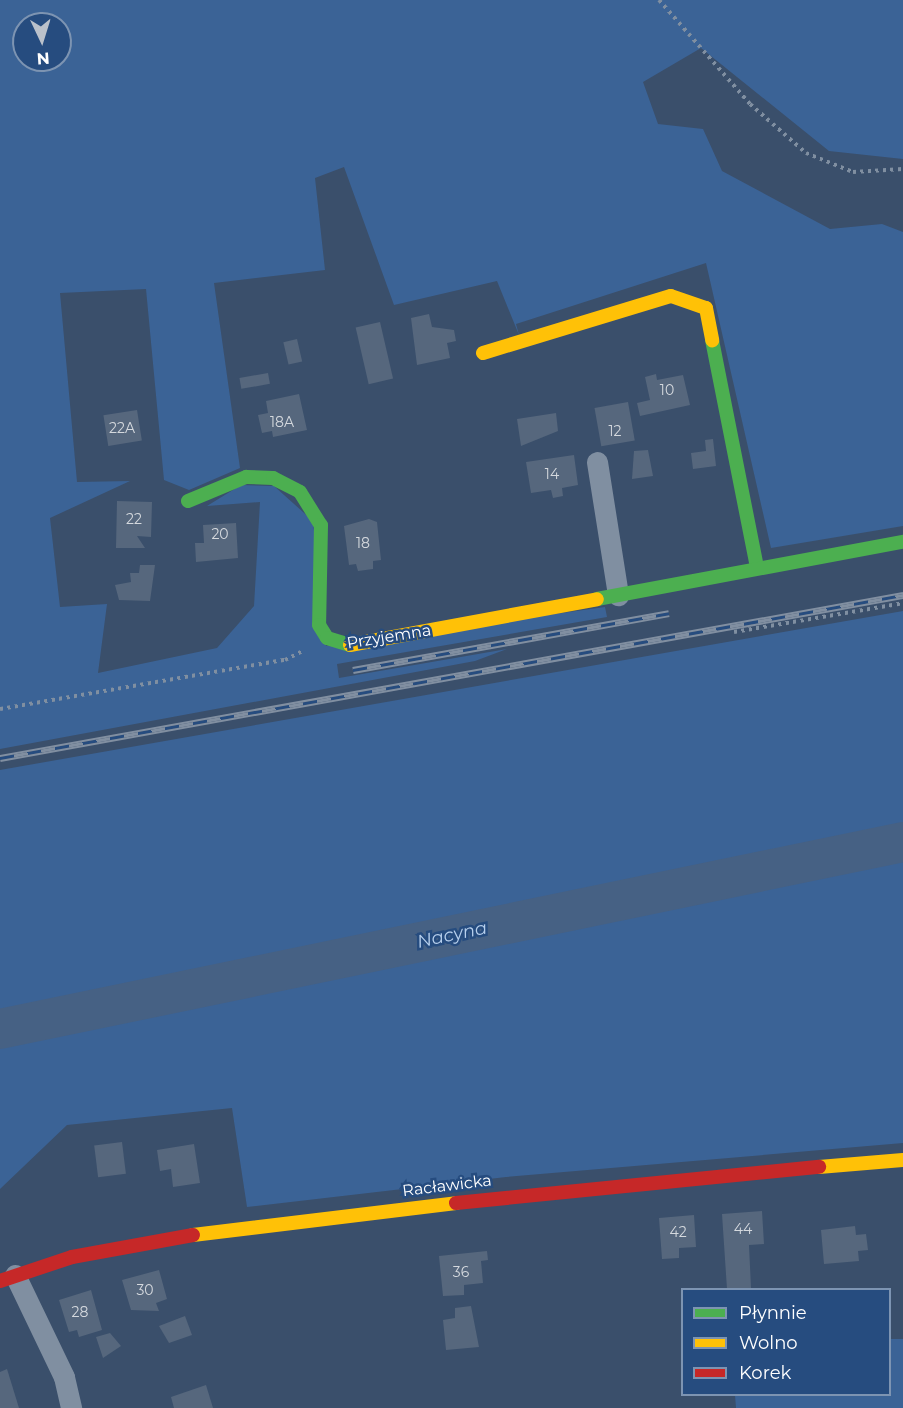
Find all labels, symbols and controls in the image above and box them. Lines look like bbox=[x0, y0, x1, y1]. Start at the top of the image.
north arrow bbox=[12, 12, 72, 72]
text: N bbox=[36, 49, 50, 68]
house number: 10 bbox=[660, 382, 674, 398]
house number: 18A bbox=[270, 414, 294, 430]
house number: 22A bbox=[109, 420, 135, 436]
house number: 12 bbox=[608, 423, 622, 439]
house number: 14 bbox=[545, 466, 559, 482]
house number: 22 bbox=[126, 511, 142, 527]
house number: 20 bbox=[211, 526, 229, 542]
house number: 18 bbox=[356, 535, 370, 551]
street label: Przyjemna bbox=[346, 621, 432, 653]
water label: Nacyna bbox=[415, 917, 489, 953]
street label: Racławicka bbox=[401, 1171, 493, 1201]
house number: 44 bbox=[734, 1221, 752, 1237]
house number: 42 bbox=[669, 1224, 687, 1240]
house number: 36 bbox=[453, 1264, 469, 1280]
house number: 30 bbox=[136, 1282, 154, 1298]
legend bbox=[681, 1288, 891, 1396]
text: Płynnie bbox=[739, 1302, 807, 1324]
house number: 28 bbox=[72, 1304, 88, 1320]
text: Wolno bbox=[739, 1332, 798, 1354]
text: Korek bbox=[739, 1362, 791, 1384]

